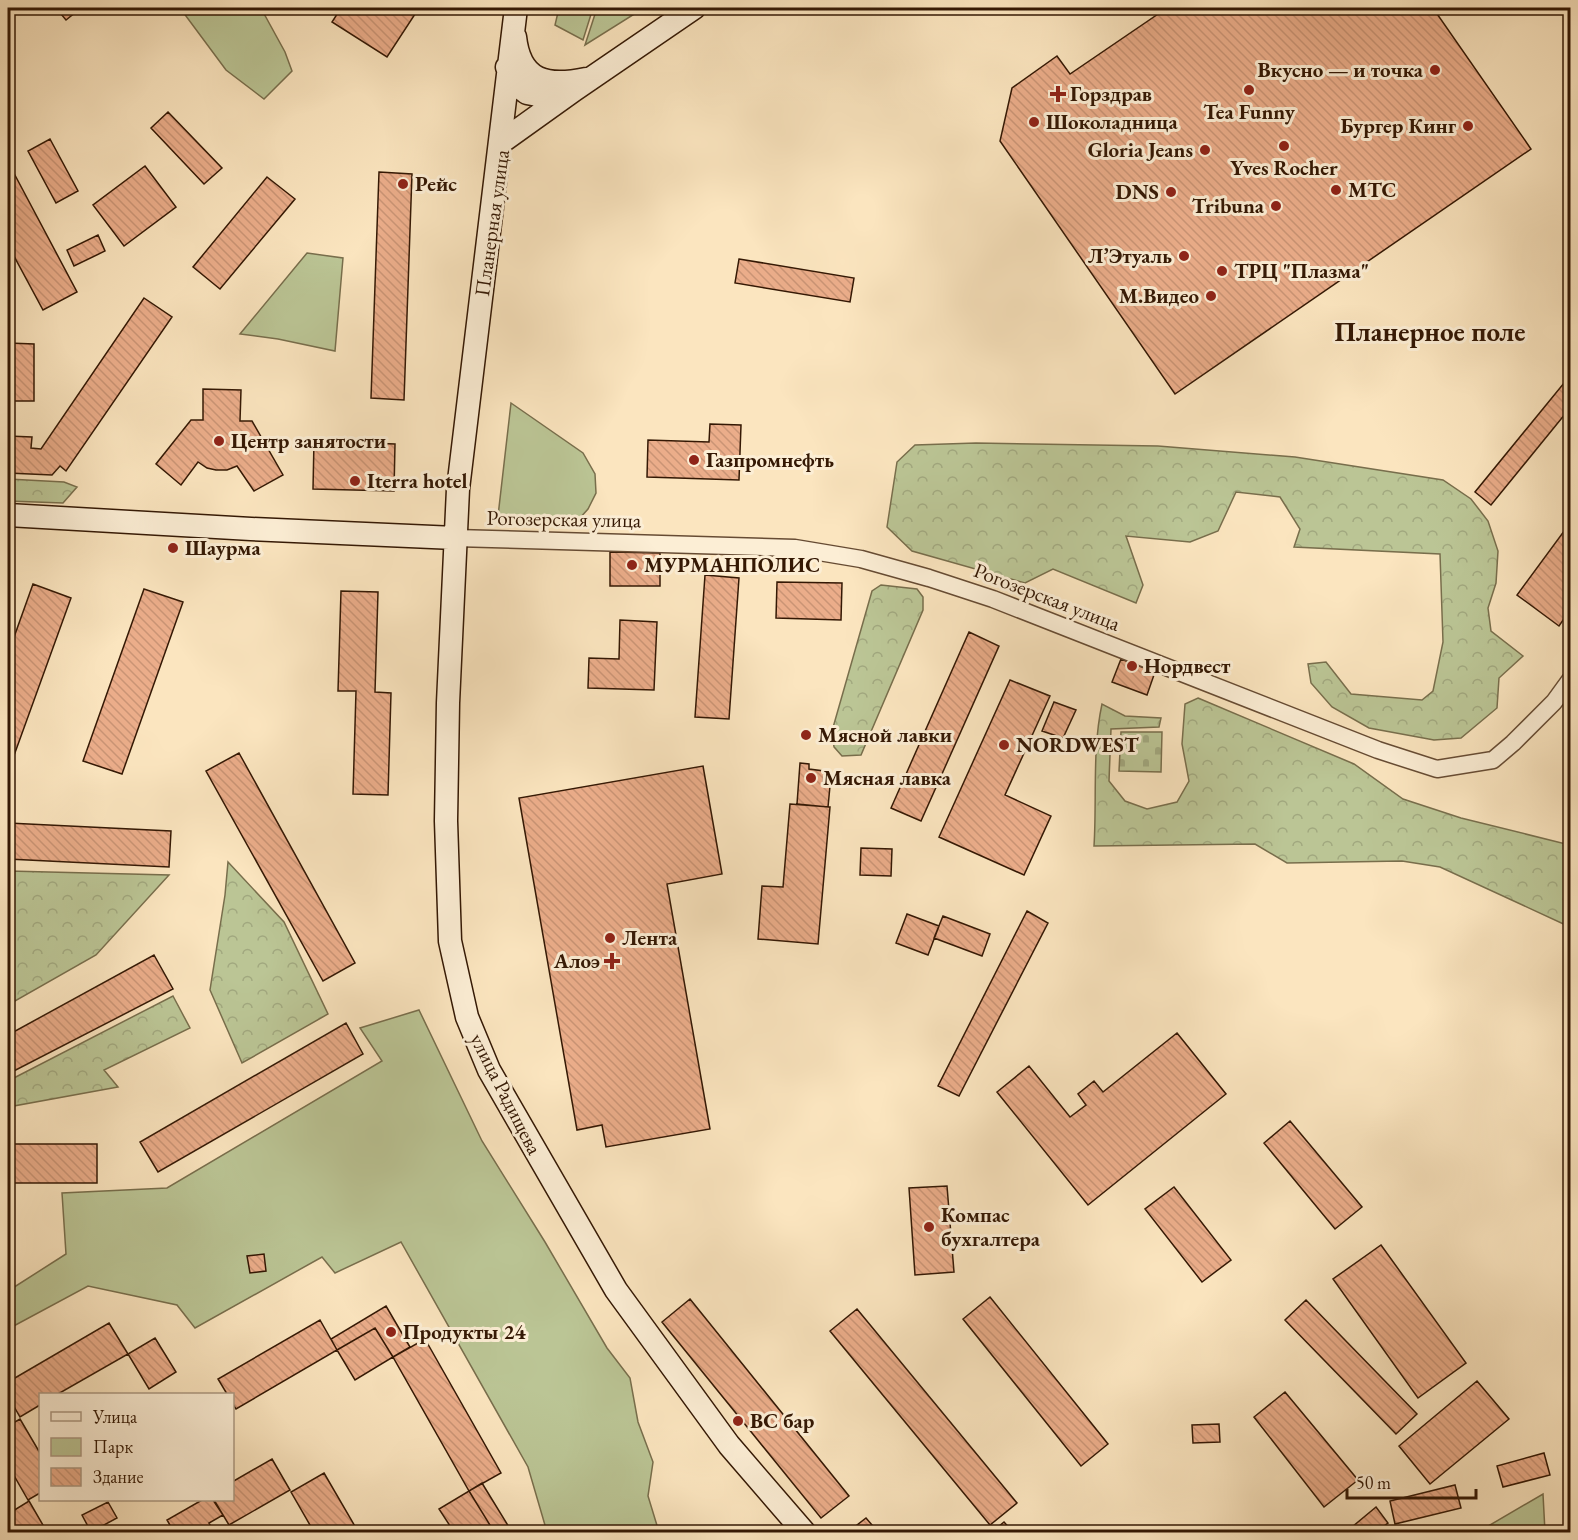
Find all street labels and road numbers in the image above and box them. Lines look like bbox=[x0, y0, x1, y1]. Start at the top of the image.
street label: Планерная улица bbox=[468, 147, 515, 298]
street label: Рогозерская улица bbox=[487, 504, 642, 533]
street label: Рогозерская улица bbox=[970, 556, 1125, 637]
street label: улица Радищева bbox=[464, 1028, 549, 1160]

